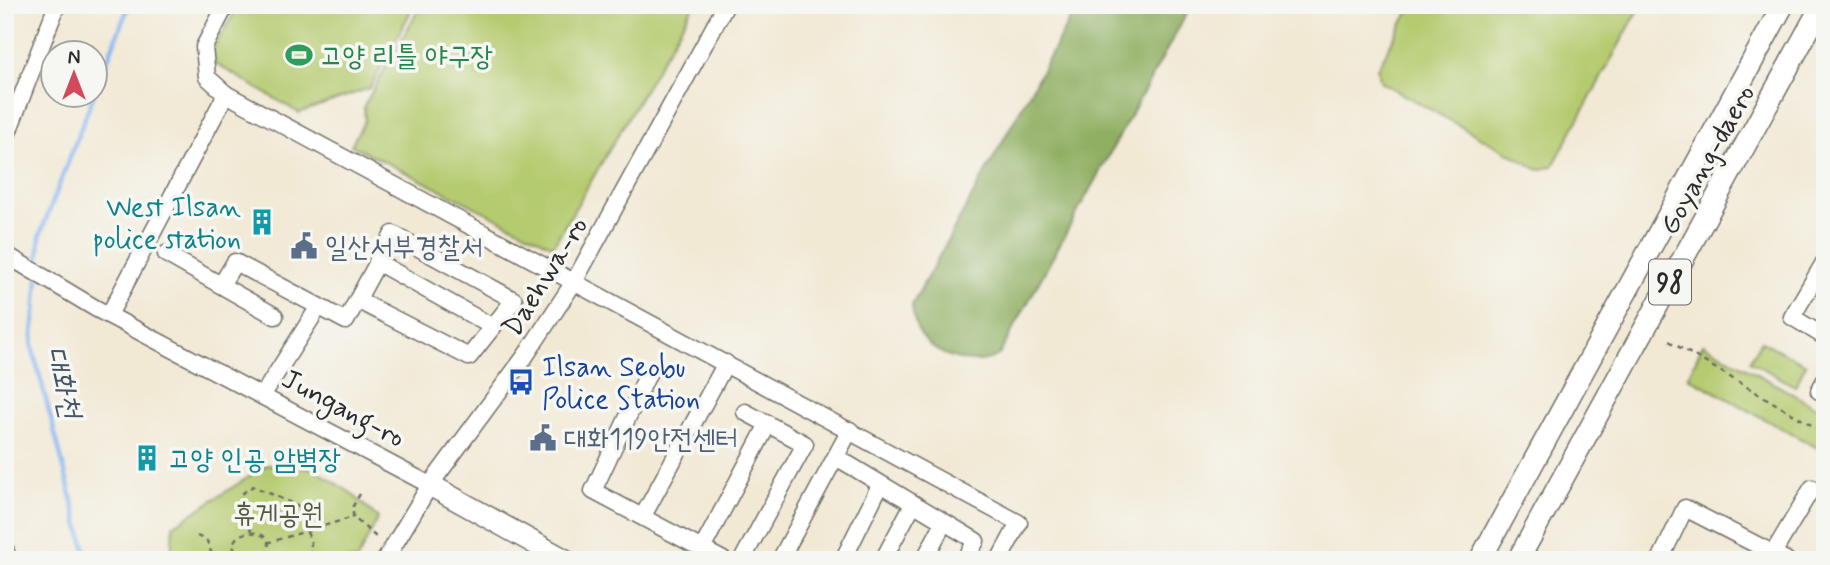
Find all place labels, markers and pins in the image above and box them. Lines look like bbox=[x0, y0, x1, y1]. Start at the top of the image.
place label: 고양 리틀 야구장 bbox=[320, 39, 493, 76]
sports icon: 고양 리틀 야구장 bbox=[284, 40, 314, 70]
place label: West Ilsan police station bbox=[92, 190, 241, 259]
building icon: West Ilsan police station bbox=[247, 207, 277, 237]
place label: 일산서부경찰서 bbox=[325, 230, 483, 267]
public building icon: 일산서부경찰서 bbox=[289, 231, 319, 261]
place label: Ilsan Seobu Police Station bbox=[542, 350, 700, 419]
bus stop icon: Ilsan Seobu Police Station bbox=[506, 367, 536, 397]
place label: 대화119안전센터 bbox=[564, 422, 738, 459]
public building icon: 대화119안전센터 bbox=[528, 423, 558, 453]
place label: 고양 인공 암벽장 bbox=[168, 442, 341, 479]
building icon: 고양 인공 암벽장 bbox=[132, 443, 162, 473]

